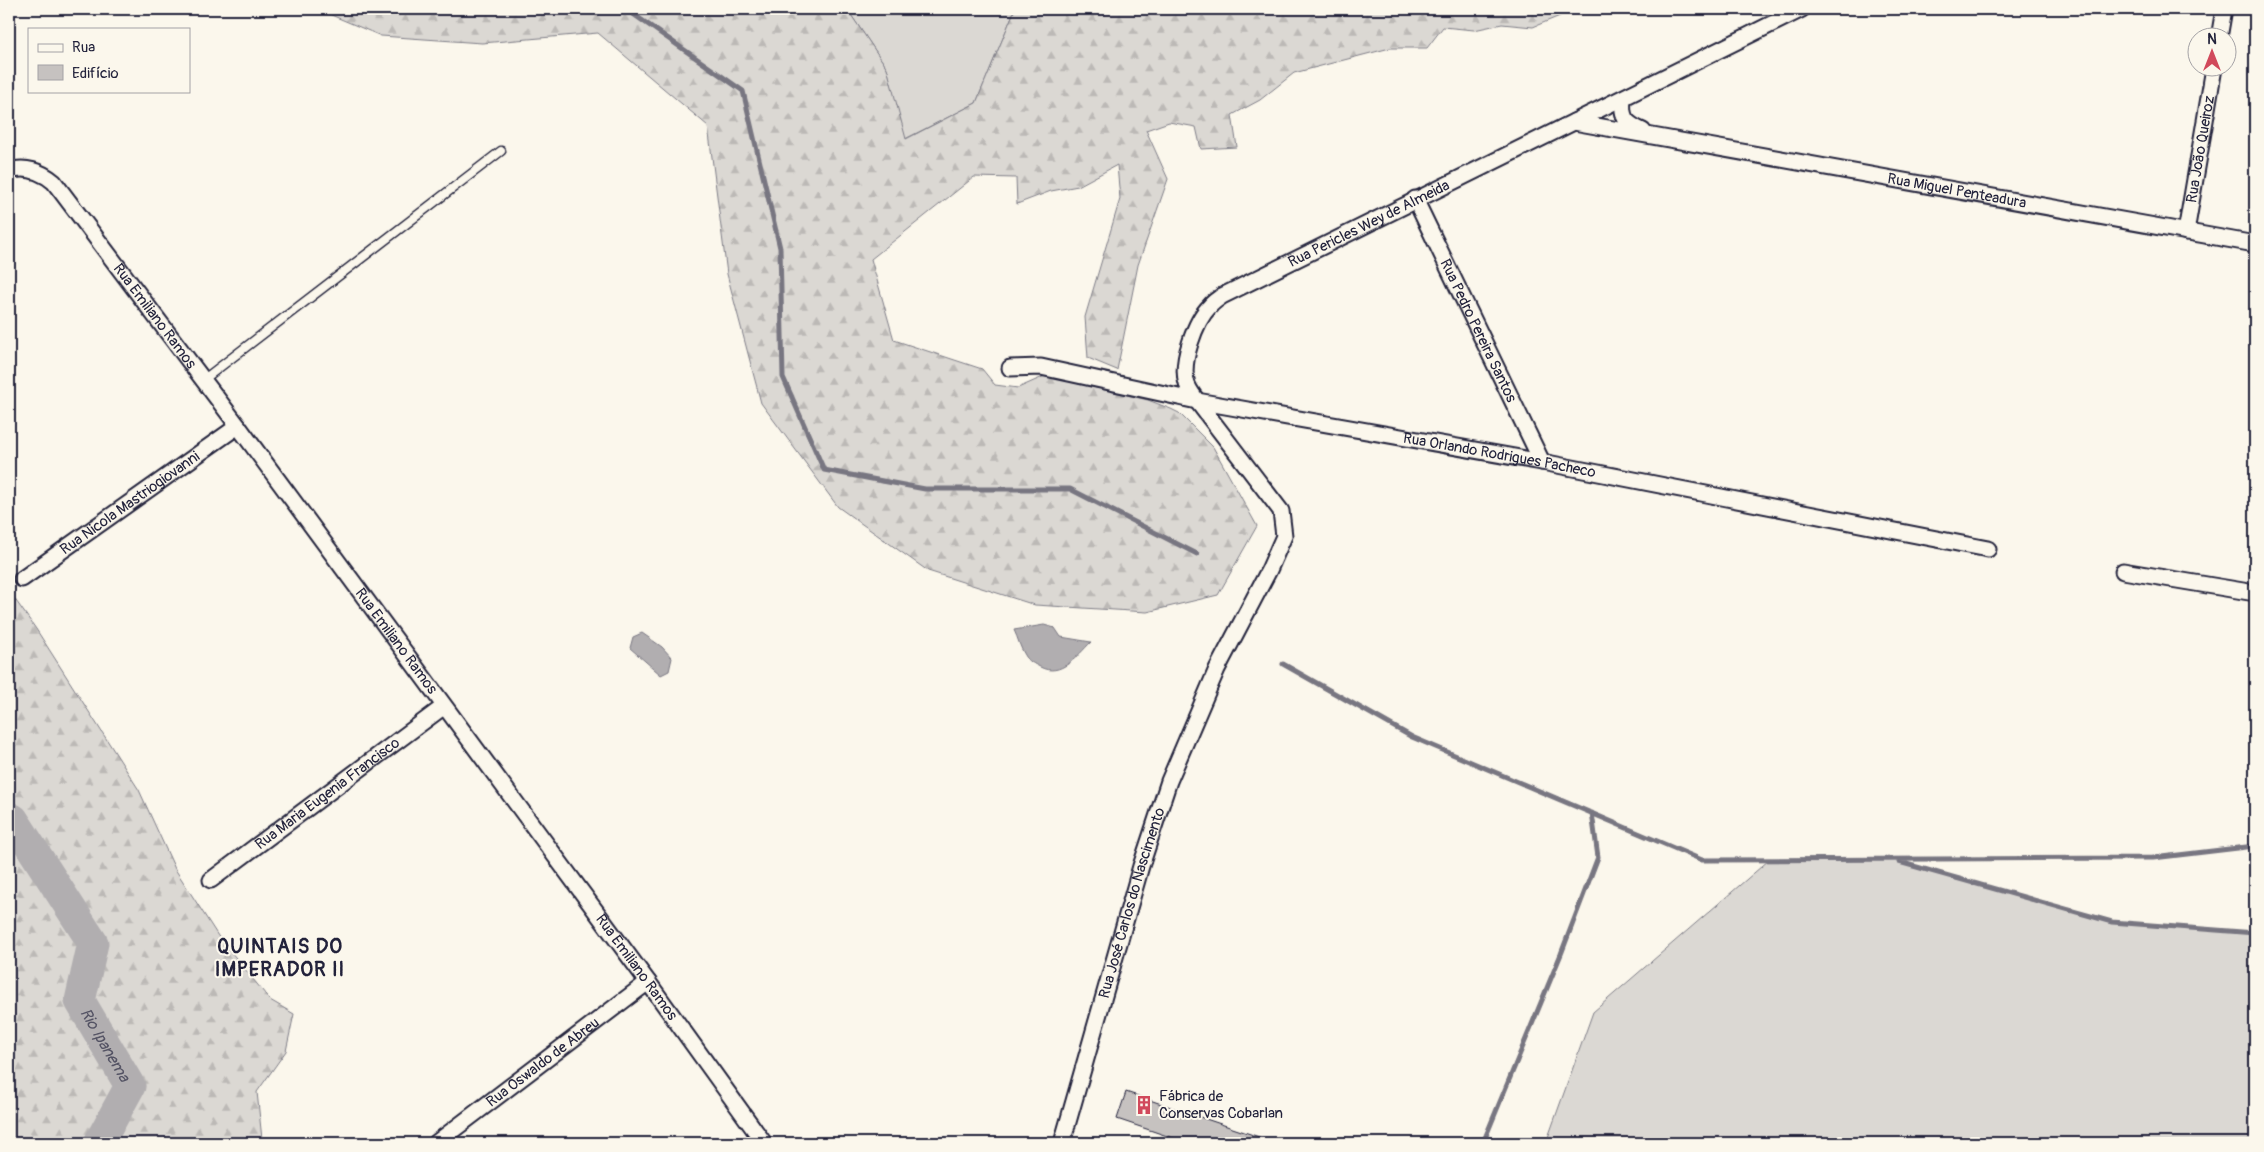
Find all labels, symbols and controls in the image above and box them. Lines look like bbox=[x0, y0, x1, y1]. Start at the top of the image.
legend bbox=[28, 28, 190, 92]
north arrow bbox=[2186, 28, 2236, 78]
text: N bbox=[2207, 31, 2217, 48]
text: Rua bbox=[72, 38, 95, 57]
text: Edifício bbox=[72, 64, 118, 83]
street label: Rua João Queiroz bbox=[2182, 94, 2219, 204]
street label: Rua Miguel Penteadura bbox=[1886, 169, 2028, 213]
street label: Rua Pericles Wey de Almeida bbox=[1285, 176, 1453, 272]
street label: Rua Pedro Pereira Santos bbox=[1435, 256, 1521, 406]
street label: Rua Emiliano Ramos bbox=[109, 260, 201, 373]
street label: Rua Orlando Rodrigues Pacheco bbox=[1402, 429, 1597, 482]
street label: Rua Nicola Mastriogiovanni bbox=[56, 447, 204, 559]
street label: Rua Emiliano Ramos bbox=[351, 584, 442, 698]
street label: Rua Maria Eugenia Francisco bbox=[251, 733, 404, 854]
street label: Rua José Carlos do Nascimento bbox=[1095, 805, 1170, 1001]
street label: Rua Emiliano Ramos bbox=[591, 910, 682, 1024]
district label: QUINTAIS DO IMPERADOR II bbox=[215, 934, 345, 982]
water label: Rio Ipanema bbox=[75, 1005, 135, 1087]
street label: Rua Oswaldo de Abreu bbox=[483, 1013, 603, 1111]
place label: Fábrica de Conservas Cobarlan bbox=[1159, 1087, 1283, 1123]
building icon: Fábrica de Conservas Cobarlan bbox=[1133, 1094, 1155, 1116]

